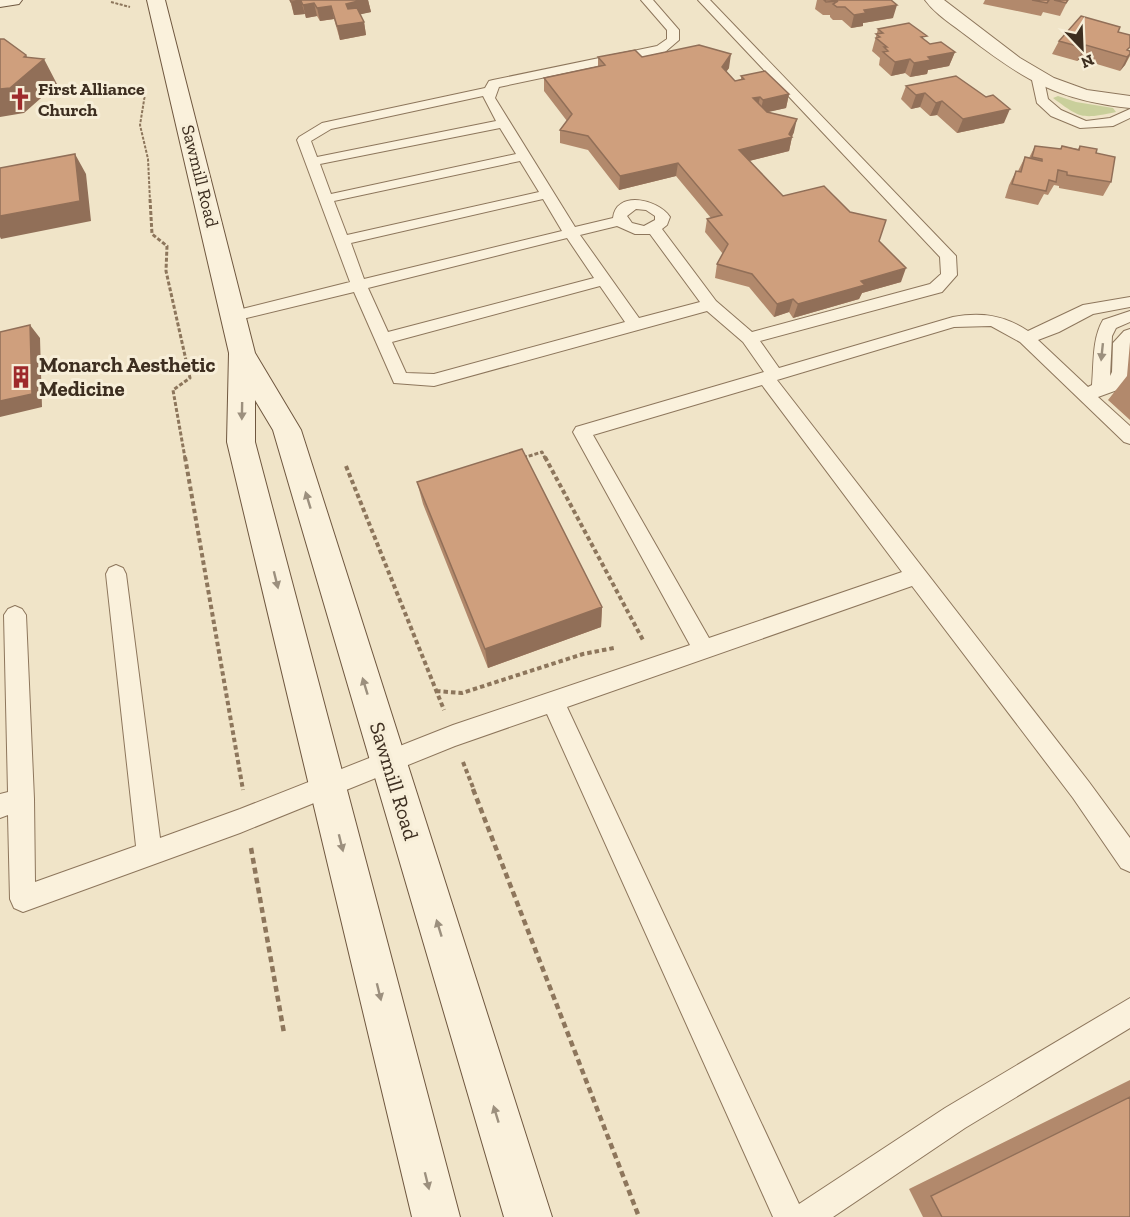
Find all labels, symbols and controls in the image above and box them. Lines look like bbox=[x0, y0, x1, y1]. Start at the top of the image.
north arrow bbox=[1052, 18, 1112, 78]
text: N bbox=[1078, 50, 1097, 72]
place label: First Alliance Church bbox=[38, 78, 145, 121]
church icon: First Alliance Church bbox=[7, 86, 33, 112]
street label: Sawmill Road bbox=[177, 123, 223, 230]
one-way arrow bbox=[1098, 343, 1107, 362]
place label: Monarch Aesthetic Medicine bbox=[39, 352, 216, 401]
building icon: Monarch Aesthetic Medicine bbox=[8, 364, 34, 390]
one-way arrow bbox=[237, 402, 246, 421]
one-way arrow bbox=[303, 491, 312, 509]
one-way arrow bbox=[271, 571, 281, 589]
one-way arrow bbox=[360, 677, 369, 695]
street label: Sawmill Road bbox=[365, 719, 424, 843]
one-way arrow bbox=[337, 833, 347, 852]
one-way arrow bbox=[434, 919, 443, 937]
one-way arrow bbox=[375, 983, 385, 1001]
one-way arrow bbox=[491, 1105, 500, 1123]
one-way arrow bbox=[422, 1172, 432, 1191]

